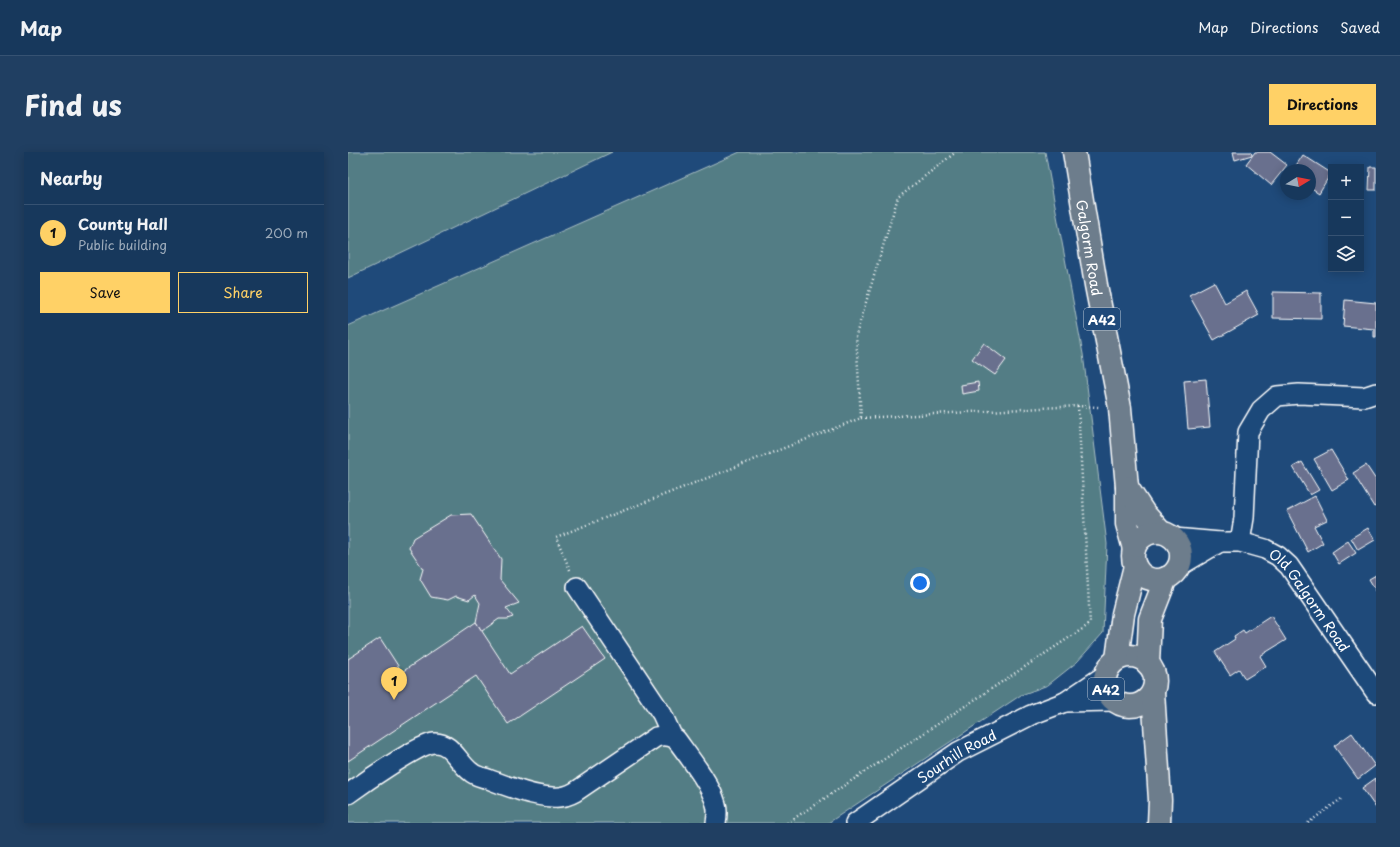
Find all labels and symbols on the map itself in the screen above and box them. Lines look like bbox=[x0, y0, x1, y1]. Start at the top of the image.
north arrow bbox=[1280, 164, 1316, 200]
street label: Galgorm Road bbox=[1072, 198, 1108, 298]
road number: A42 bbox=[1084, 308, 1120, 330]
street label: Old Galgorm Road bbox=[1266, 543, 1355, 656]
your location bbox=[910, 573, 930, 593]
pin: 1 bbox=[381, 667, 407, 700]
road number: A42 bbox=[1088, 678, 1124, 700]
street label: Sourhill Road bbox=[913, 724, 1000, 788]

